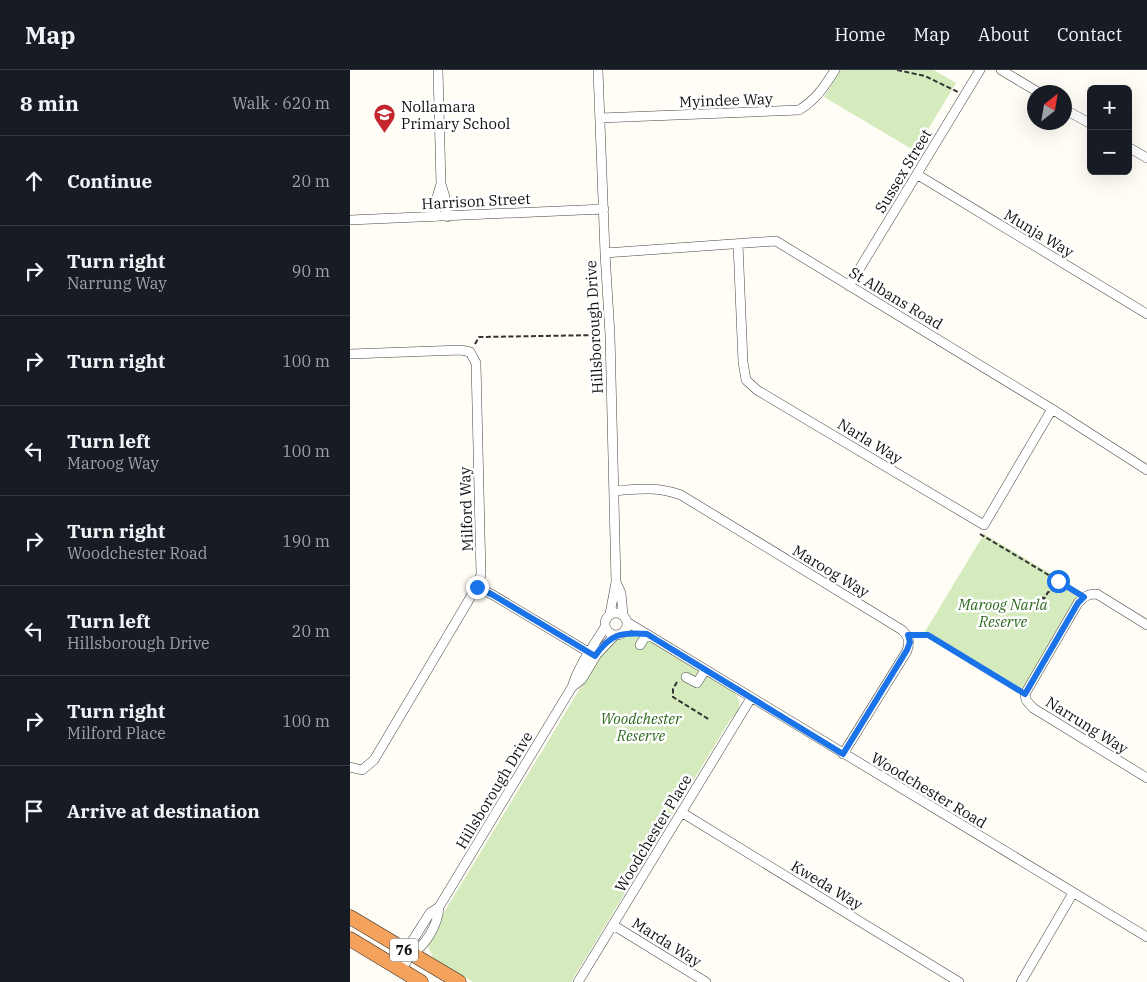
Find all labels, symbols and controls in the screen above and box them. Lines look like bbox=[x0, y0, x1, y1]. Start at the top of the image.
text: Map bbox=[25, 19, 75, 51]
text: Home bbox=[834, 23, 886, 46]
text: Map bbox=[914, 23, 950, 46]
text: About bbox=[978, 23, 1029, 46]
text: Contact bbox=[1057, 23, 1122, 46]
north arrow bbox=[1027, 85, 1072, 130]
map controls bbox=[1087, 85, 1132, 175]
button: + bbox=[1087, 85, 1132, 130]
text: 8 min bbox=[20, 89, 79, 117]
street label: Myindee Way bbox=[679, 89, 773, 111]
text: Walk · 620 m bbox=[232, 93, 330, 113]
place label: Nollamara Primary School bbox=[401, 97, 510, 133]
school or university icon: Nollamara Primary School bbox=[373, 103, 397, 134]
street label: Sussex Street bbox=[871, 126, 935, 216]
button: − bbox=[1087, 130, 1132, 175]
icon: ahead bbox=[20, 167, 48, 195]
text: Continue bbox=[67, 169, 152, 193]
text: 20 m bbox=[292, 171, 330, 191]
street label: Harrison Street bbox=[421, 189, 531, 213]
street label: Munja Way bbox=[1001, 205, 1077, 261]
text: Turn right bbox=[67, 249, 165, 273]
icon: right bbox=[20, 257, 48, 285]
street label: Hillsborough Drive bbox=[581, 260, 607, 394]
text: 90 m bbox=[292, 261, 330, 281]
street label: St Albans Road bbox=[846, 263, 946, 333]
text: Narrung Way bbox=[67, 273, 167, 293]
icon: right bbox=[20, 347, 48, 375]
text: Turn right bbox=[67, 349, 165, 373]
text: 100 m bbox=[282, 351, 330, 371]
street label: Narla Way bbox=[834, 414, 906, 468]
text: Turn left bbox=[67, 429, 150, 453]
icon: left bbox=[20, 437, 48, 465]
text: 100 m bbox=[282, 441, 330, 461]
text: Maroog Way bbox=[67, 453, 159, 473]
street label: Milford Way bbox=[455, 466, 477, 552]
text: Turn right bbox=[67, 519, 165, 543]
icon: right bbox=[20, 527, 48, 555]
text: 190 m bbox=[282, 531, 330, 551]
street label: Maroog Way bbox=[789, 541, 873, 601]
text: Woodchester Road bbox=[67, 543, 208, 563]
route start bbox=[1047, 570, 1070, 593]
route end bbox=[466, 576, 489, 599]
park label: Maroog Narla Reserve bbox=[957, 595, 1049, 631]
text: Turn left bbox=[67, 609, 150, 633]
icon: left bbox=[20, 617, 48, 645]
text: 20 m bbox=[292, 621, 330, 641]
text: Hillsborough Drive bbox=[67, 633, 210, 653]
street label: Narrung Way bbox=[1042, 692, 1132, 758]
text: Turn right bbox=[67, 699, 165, 723]
icon: right bbox=[20, 707, 48, 735]
park label: Woodchester Reserve bbox=[600, 709, 682, 745]
text: 100 m bbox=[282, 711, 330, 731]
text: Milford Place bbox=[67, 723, 166, 743]
street label: Hillsborough Drive bbox=[451, 728, 537, 852]
street label: Woodchester Road bbox=[868, 748, 990, 832]
street label: Woodchester Place bbox=[610, 771, 696, 895]
icon: arrive bbox=[20, 797, 48, 825]
text: Arrive at destination bbox=[67, 799, 260, 823]
street label: Kweda Way bbox=[788, 856, 866, 914]
street label: Marda Way bbox=[629, 913, 705, 971]
road number: 76 bbox=[390, 938, 418, 962]

